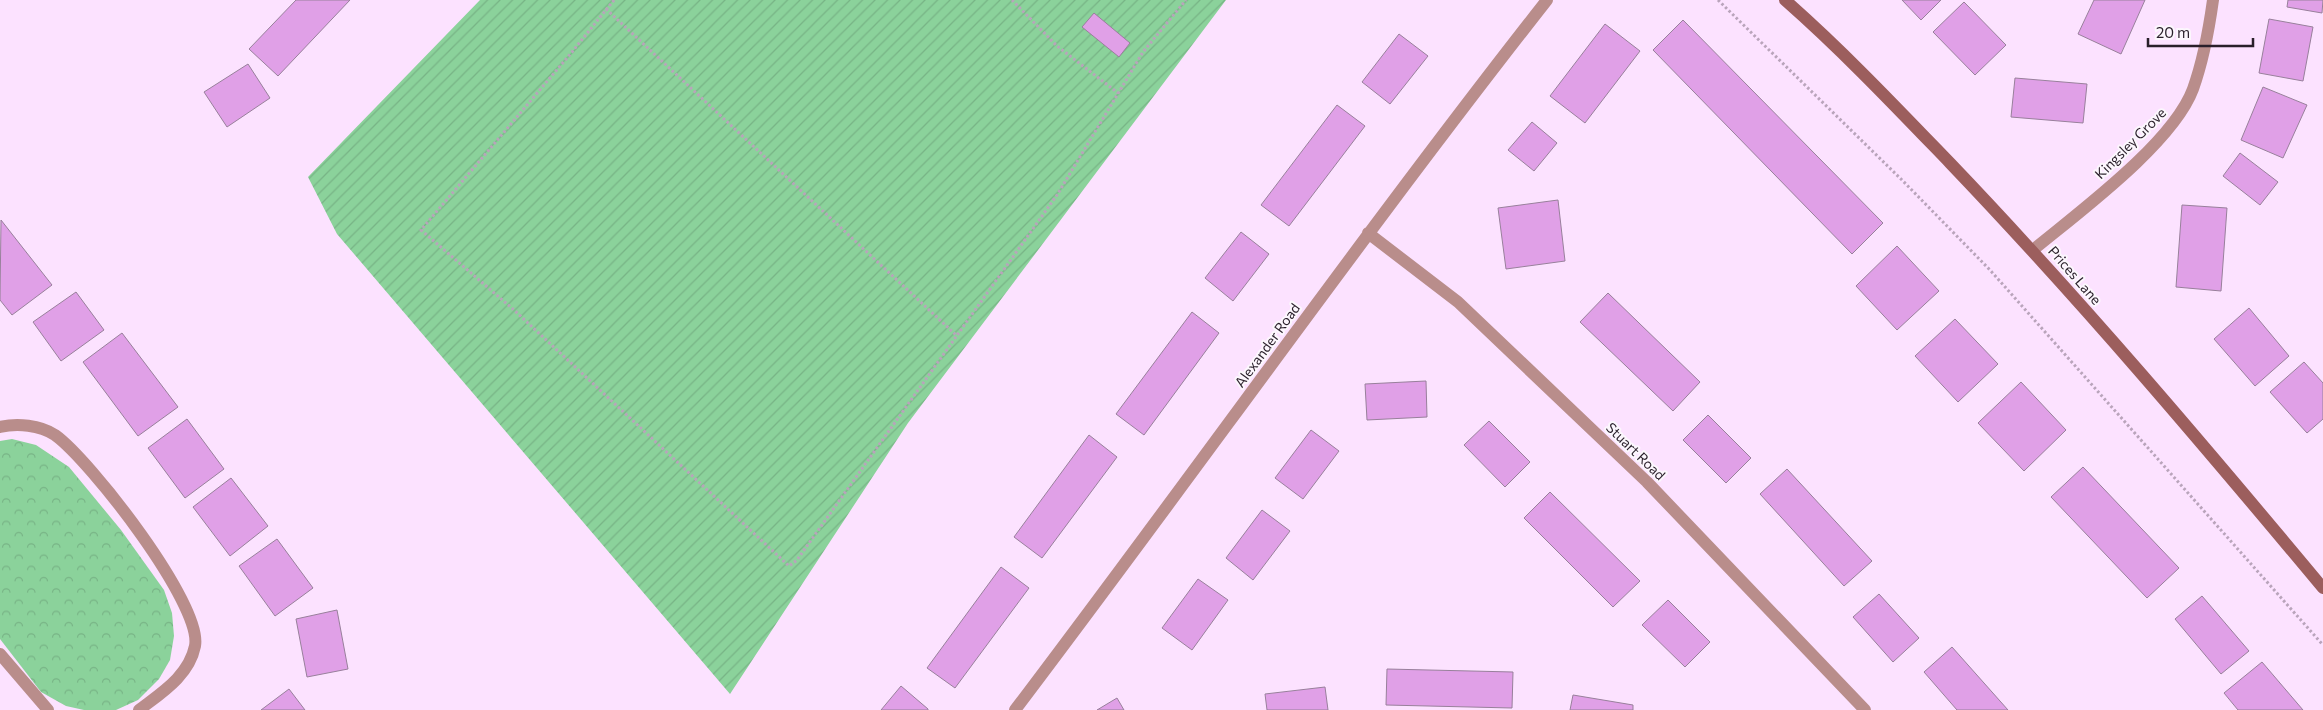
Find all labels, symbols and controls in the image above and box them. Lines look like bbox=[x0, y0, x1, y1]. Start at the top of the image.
scale bar bbox=[2148, 15, 2253, 47]
text: 20 m bbox=[2156, 23, 2190, 41]
street label: Kingsley Grove bbox=[2091, 104, 2169, 182]
street label: Prices Lane bbox=[2045, 242, 2105, 308]
street label: Alexander Road bbox=[1231, 300, 1303, 390]
street label: Stuart Road bbox=[1603, 419, 1669, 483]

